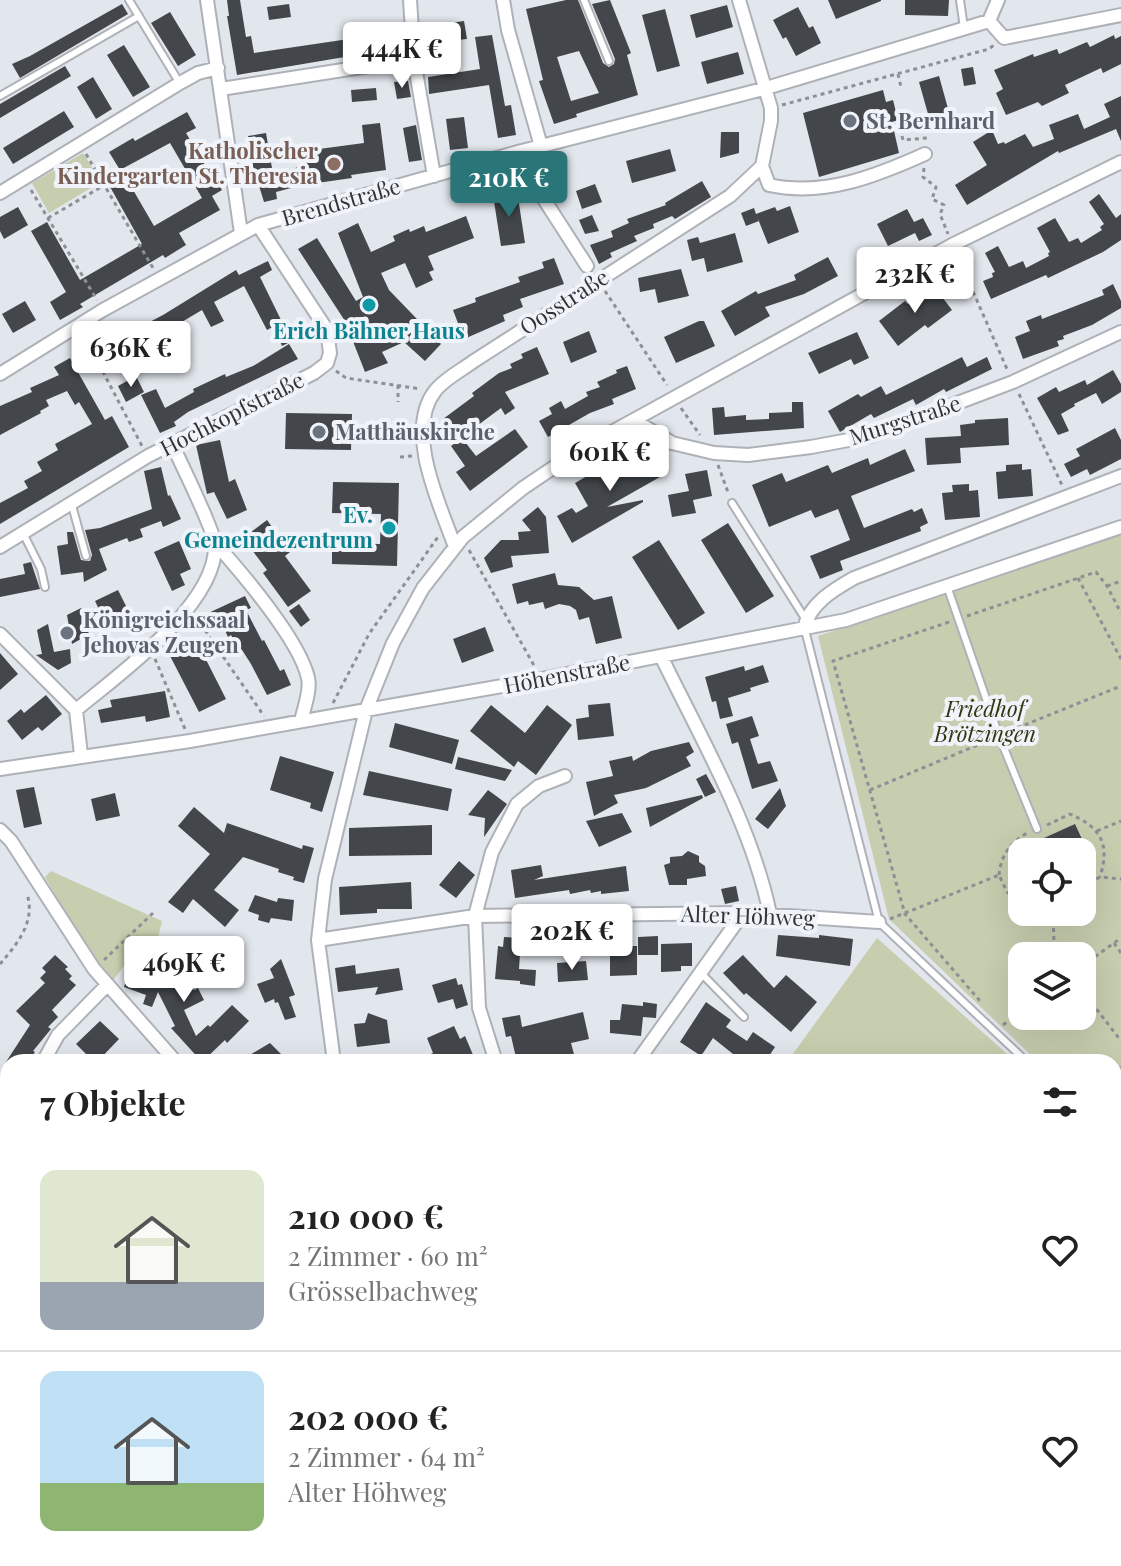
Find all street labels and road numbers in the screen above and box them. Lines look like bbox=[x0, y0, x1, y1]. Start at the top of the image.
street label: Brendstraße bbox=[278, 170, 404, 232]
street label: Oosstraße bbox=[513, 261, 614, 341]
street label: Hochkopfstraße bbox=[154, 364, 309, 462]
street label: Murgstraße bbox=[845, 387, 964, 451]
street label: Höhenstraße bbox=[501, 646, 632, 700]
street label: Alter Höhweg bbox=[679, 898, 816, 932]

